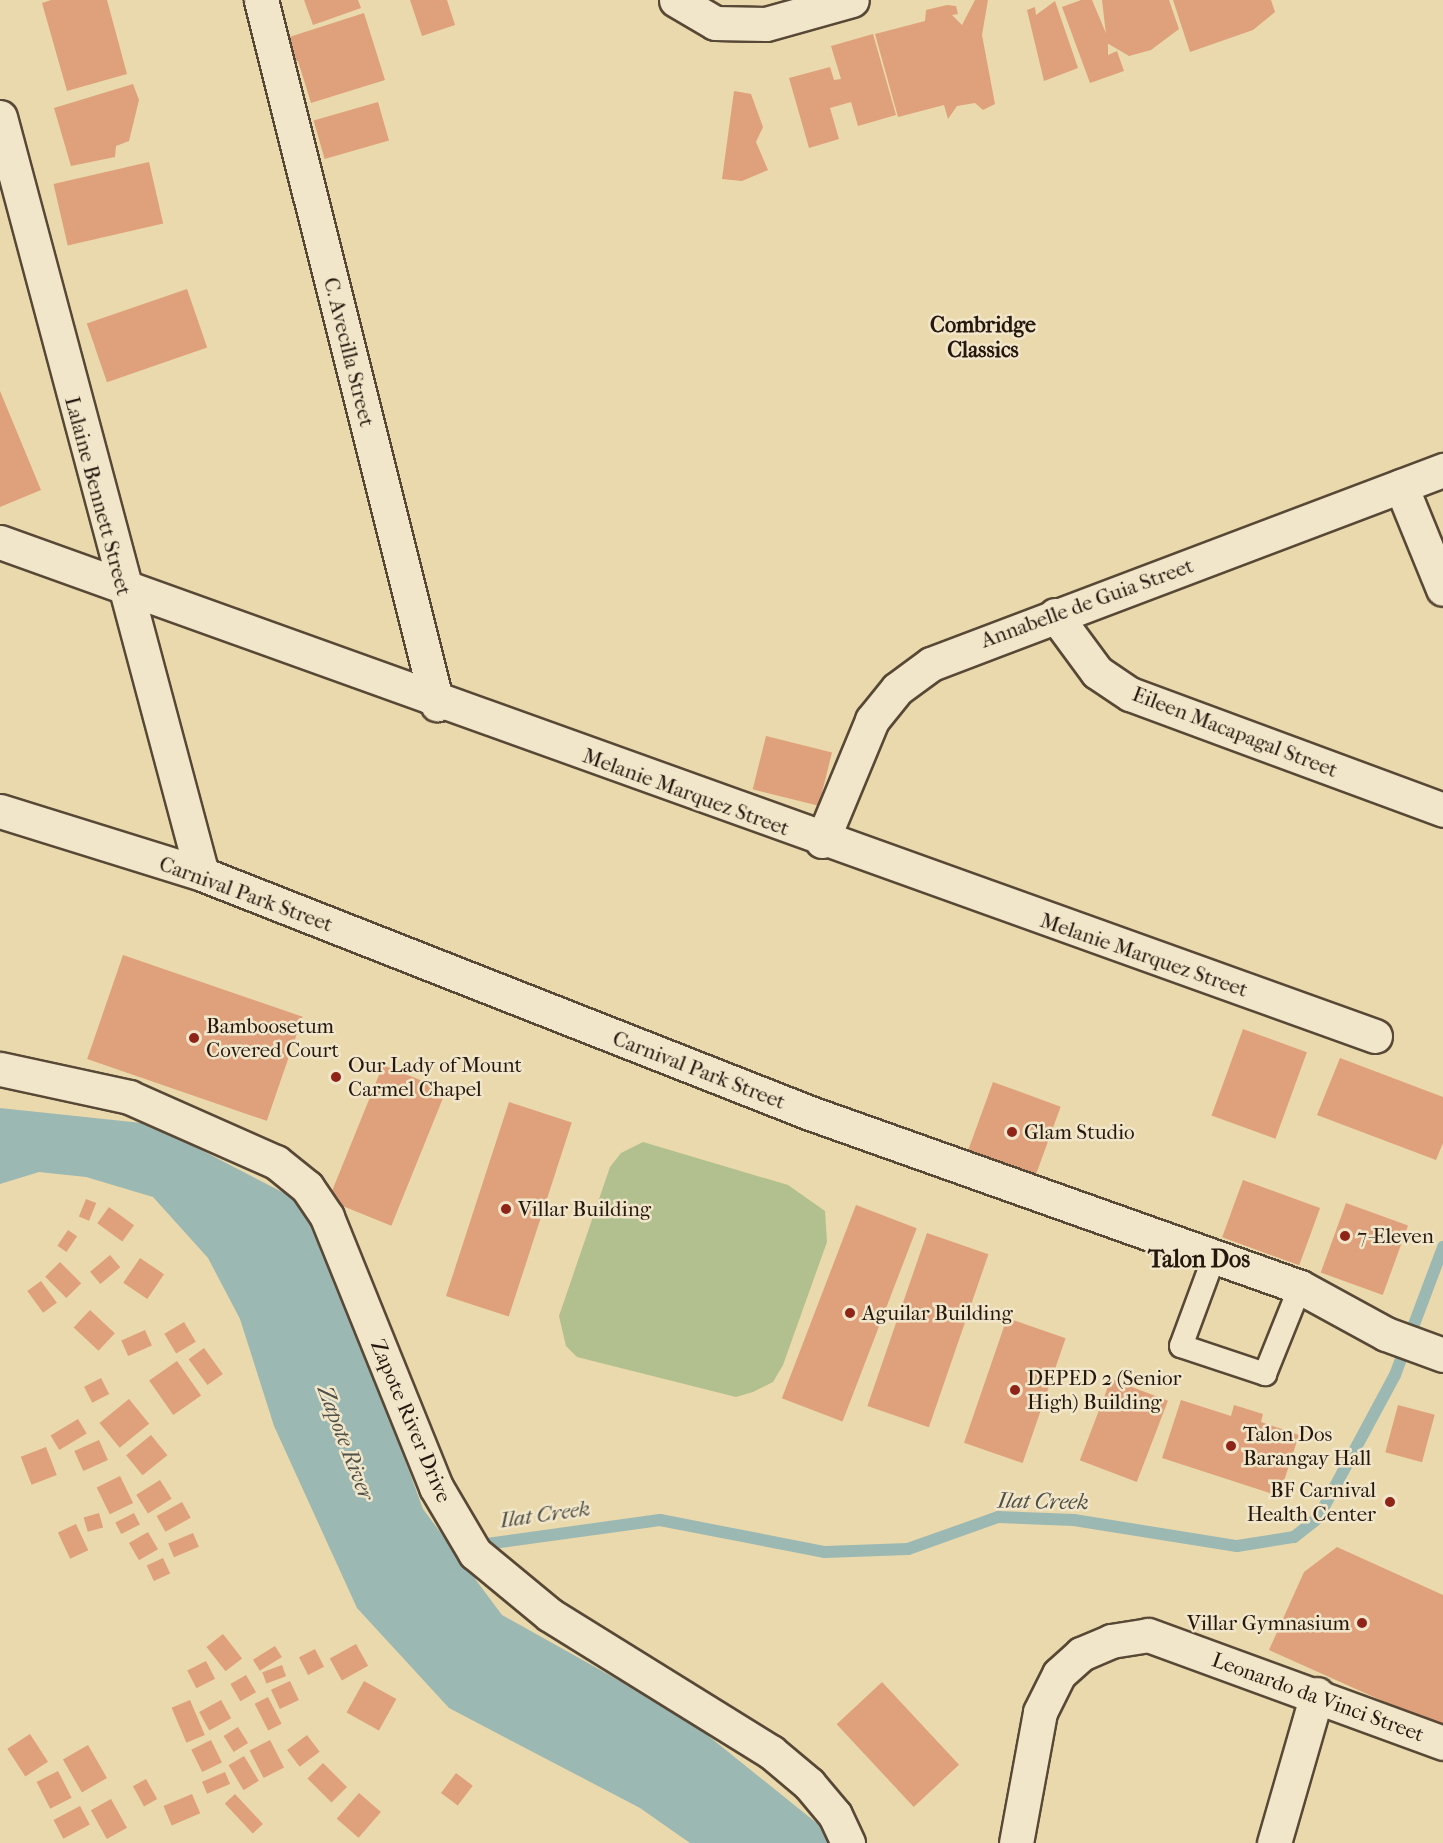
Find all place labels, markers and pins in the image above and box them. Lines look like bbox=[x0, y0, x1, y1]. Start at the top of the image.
place label: Bamboosetum Covered Court bbox=[206, 1013, 339, 1063]
marker: Bamboosetum Covered Court bbox=[187, 1031, 201, 1045]
place label: Our Lady of Mount Carmel Chapel bbox=[348, 1052, 522, 1102]
marker: Our Lady of Mount Carmel Chapel bbox=[329, 1070, 343, 1084]
place label: Glam Studio bbox=[1024, 1119, 1135, 1145]
marker: Glam Studio bbox=[1005, 1125, 1019, 1139]
place label: Villar Building bbox=[518, 1196, 651, 1222]
marker: Villar Building bbox=[499, 1202, 513, 1216]
place label: 7-Eleven bbox=[1357, 1223, 1434, 1249]
marker: 7-Eleven bbox=[1338, 1229, 1352, 1243]
place label: Aguilar Building bbox=[862, 1300, 1013, 1326]
marker: Aguilar Building bbox=[843, 1306, 857, 1320]
place label: DEPED 2 (Senior High) Building bbox=[1027, 1365, 1182, 1415]
marker: DEPED 2 (Senior High) Building bbox=[1008, 1383, 1022, 1397]
place label: Talon Dos Barangay Hall bbox=[1243, 1421, 1371, 1471]
marker: Talon Dos Barangay Hall bbox=[1224, 1439, 1238, 1453]
place label: BF Carnival Health Center bbox=[1247, 1477, 1376, 1527]
marker: BF Carnival Health Center bbox=[1381, 1493, 1399, 1511]
place label: Villar Gymnasium bbox=[1187, 1610, 1350, 1636]
marker: Villar Gymnasium bbox=[1355, 1616, 1369, 1630]

